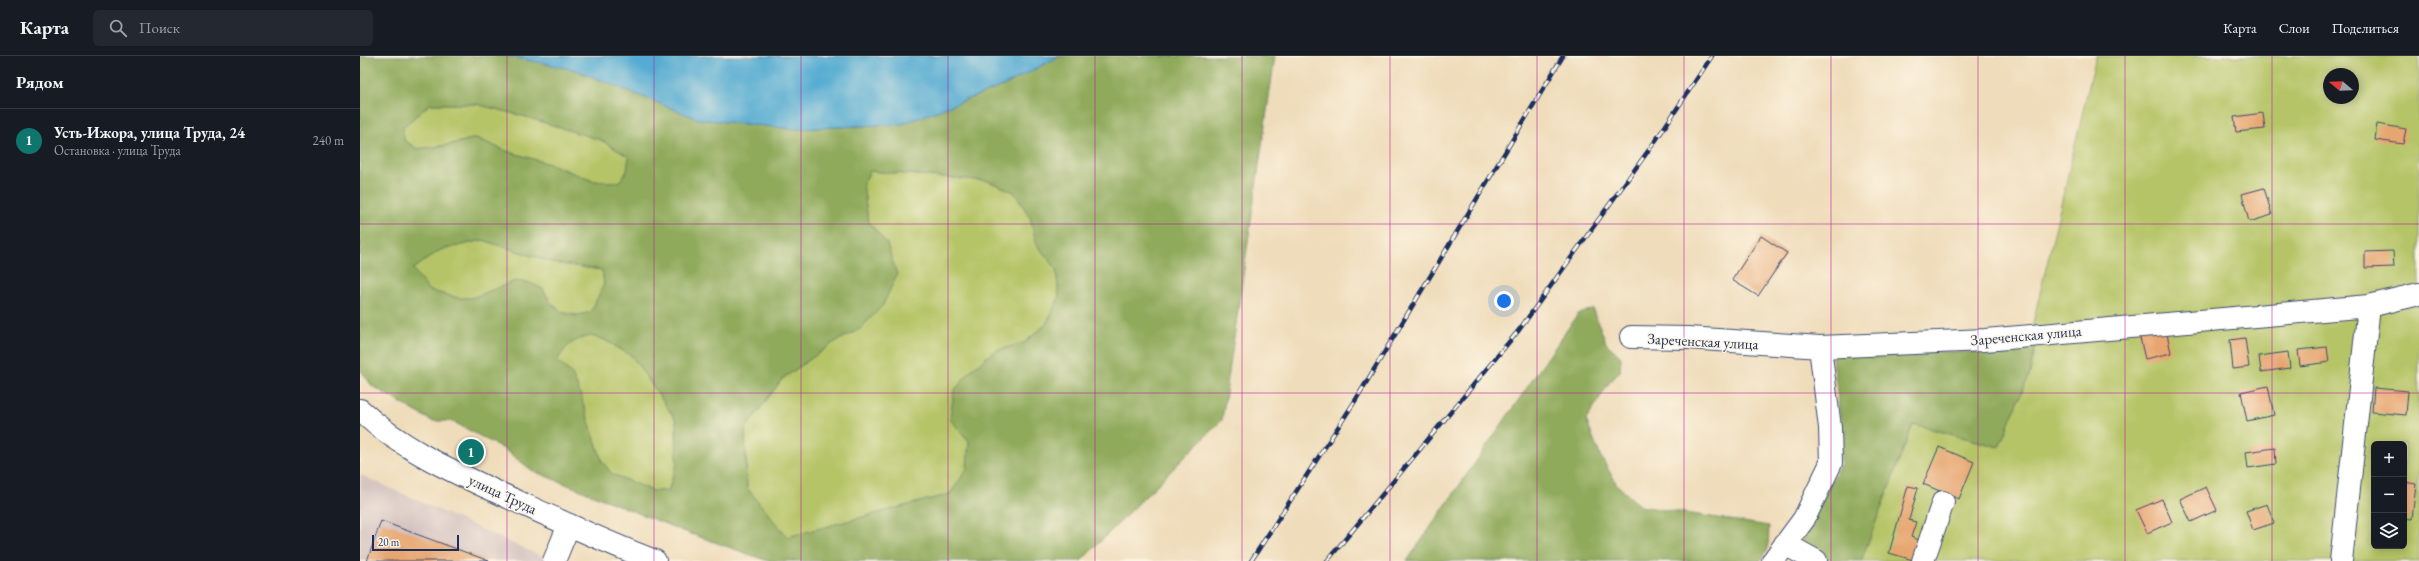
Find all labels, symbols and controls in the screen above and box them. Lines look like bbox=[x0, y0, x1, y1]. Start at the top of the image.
search box bbox=[93, 10, 373, 46]
text: Карта bbox=[20, 15, 69, 40]
icon: search bbox=[107, 17, 129, 39]
text: Поиск bbox=[139, 18, 180, 37]
text: Карта bbox=[2223, 19, 2257, 37]
text: Слои bbox=[2279, 19, 2310, 37]
text: Поделиться bbox=[2332, 19, 2399, 37]
north arrow bbox=[2323, 68, 2359, 104]
text: Рядом bbox=[16, 71, 64, 93]
text: Усть-Ижора, улица Труда, 24 bbox=[54, 123, 245, 142]
text: 1 bbox=[26, 132, 32, 149]
text: 240 m bbox=[313, 132, 344, 149]
text: Остановка · улица Труда bbox=[54, 142, 181, 159]
your location bbox=[1494, 291, 1514, 311]
street label: Зареченская улица bbox=[1970, 321, 2082, 349]
street label: Зареченская улица bbox=[1647, 329, 1759, 353]
pin: 1 bbox=[458, 437, 484, 467]
map controls bbox=[2371, 441, 2407, 549]
button: + bbox=[2371, 441, 2407, 477]
street label: улица Труда bbox=[466, 470, 540, 518]
button: − bbox=[2371, 477, 2407, 513]
button: layers bbox=[2371, 513, 2407, 549]
scale bar bbox=[372, 533, 459, 552]
text: 20 m bbox=[378, 535, 399, 549]

